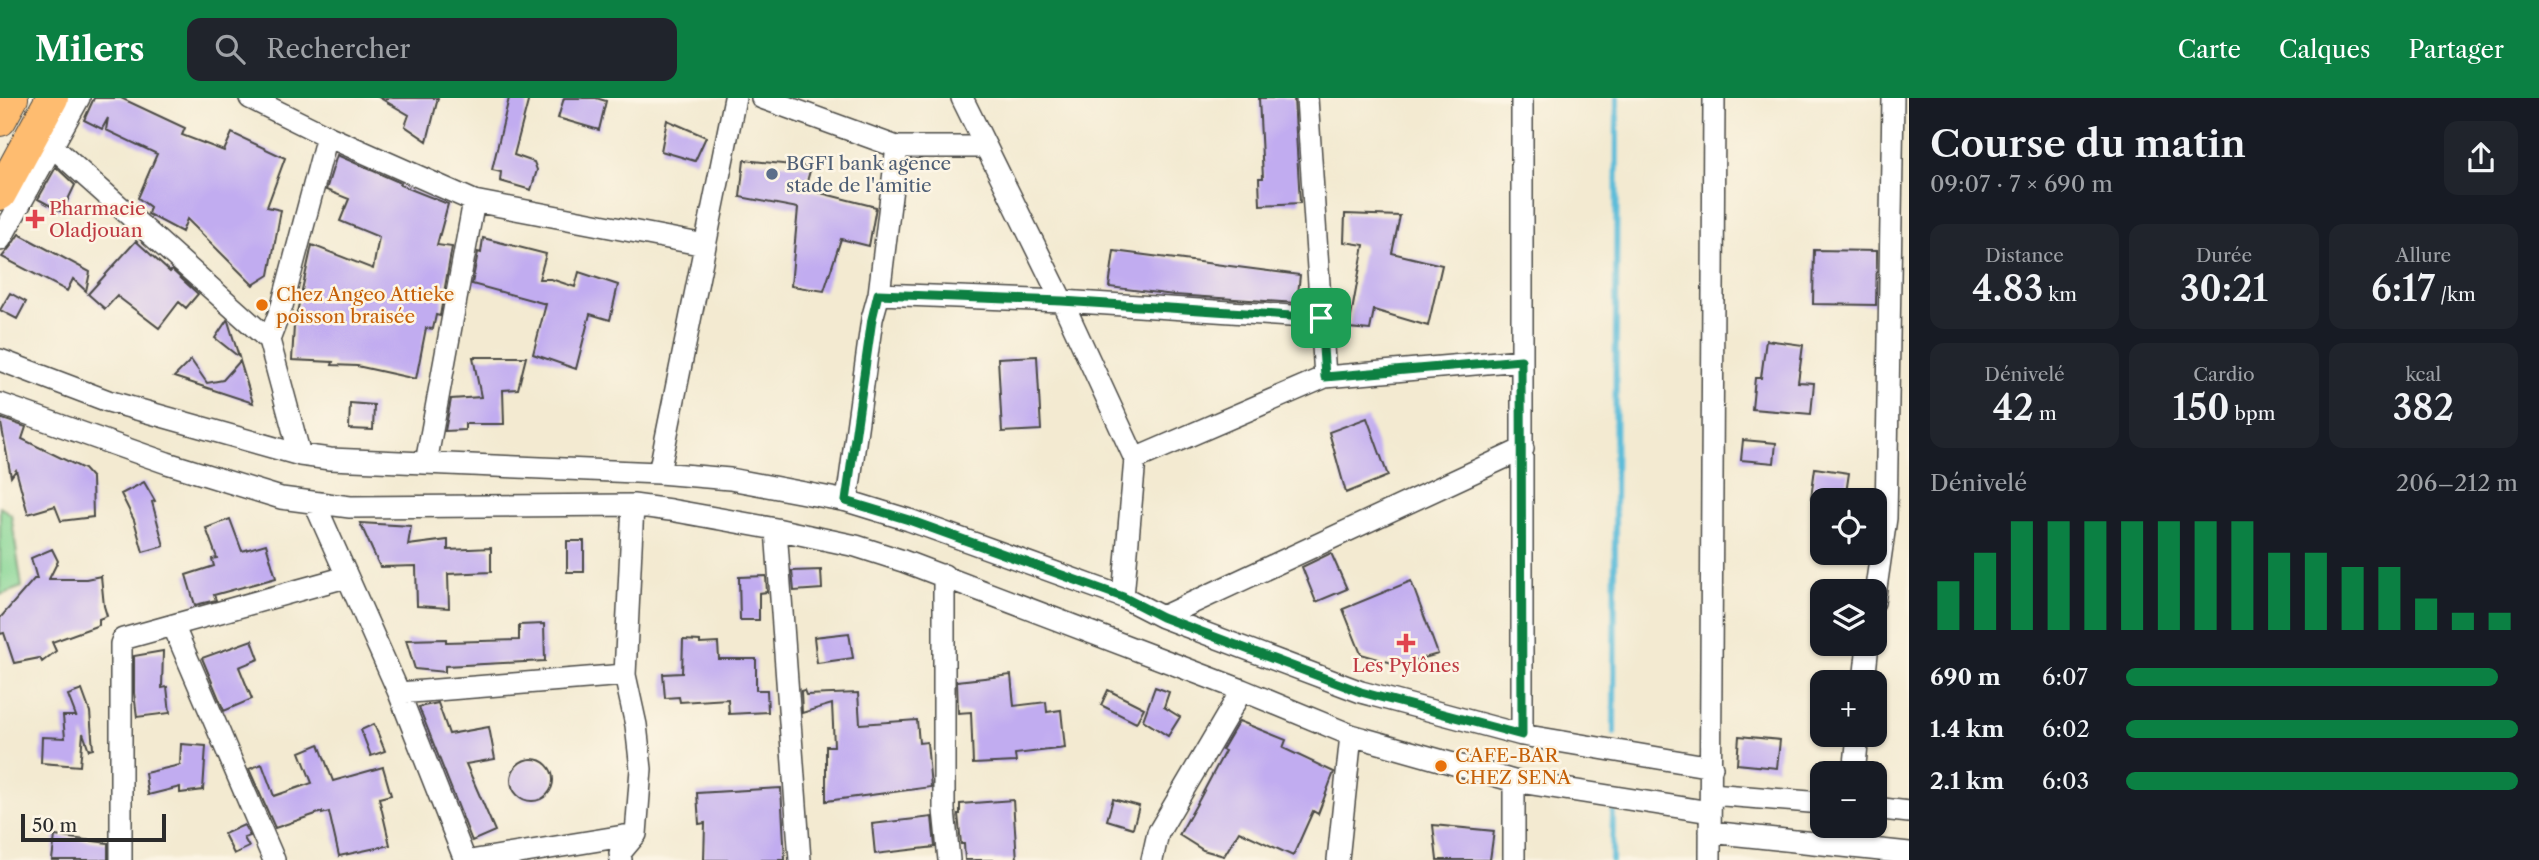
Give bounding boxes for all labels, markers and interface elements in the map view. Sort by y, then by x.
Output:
search box [187,18,677,81]
text: Milers [35,29,145,70]
icon: search [211,30,249,68]
text: Rechercher [267,33,411,65]
text: Carte [2178,35,2241,64]
text: Calques [2279,35,2370,64]
text: Partager [2408,35,2504,64]
text: Course du matin [1930,120,2246,167]
button: share [2444,121,2518,195]
place label: BGFI bank agence stade de l'amitie [786,152,951,197]
marker: BGFI bank agence stade de l'amitie [764,166,780,182]
text: 09:07 · 7 × 690 m [1930,170,2113,198]
place label: Pharmacie Oladjouan [49,197,146,242]
marker: Pharmacie Oladjouan [27,211,43,227]
text: Distance [1985,244,2064,267]
text: Durée [2196,244,2252,267]
text: Allure [2396,244,2451,267]
text: 4.83 [1972,267,2043,310]
text: 30:21 [2180,267,2268,310]
text: 6:17 [2371,267,2435,310]
place label: Chez Angeo Attieke poisson braisée [276,283,454,328]
text: km [2043,283,2077,306]
text: /km [2435,283,2476,306]
pin [1291,288,1351,348]
marker: Chez Angeo Attieke poisson braisée [254,297,270,313]
icon: arrive [1302,299,1340,337]
text: Dénivelé [1985,363,2065,386]
text: Cardio [2193,363,2255,386]
text: kcal [2405,363,2441,386]
text: 42 [1993,386,2034,429]
text: 150 [2173,386,2229,429]
text: 382 [2393,386,2454,429]
text: m [2034,402,2057,425]
text: bpm [2229,402,2275,425]
text: Dénivelé [1930,469,2027,497]
text: 206–212 m [2396,469,2518,497]
map controls [1810,488,1887,838]
button: locate [1810,488,1887,565]
button: layers [1810,579,1887,656]
marker: Les Pylônes [1398,635,1414,651]
place label: Les Pylônes [1352,654,1460,677]
text: 690 m [1930,663,2001,691]
text: 6:07 [2042,663,2088,691]
button: + [1810,670,1887,747]
text: 1.4 km [1930,715,2004,743]
text: 6:02 [2042,715,2090,743]
place label: CAFE-BAR CHEZ SENA [1455,744,1572,789]
marker: CAFE-BAR CHEZ SENA [1433,758,1449,774]
button: − [1810,761,1887,838]
text: 2.1 km [1930,767,2004,795]
text: 6:03 [2042,767,2089,795]
scale bar [21,811,166,843]
text: 50 m [32,814,77,837]

